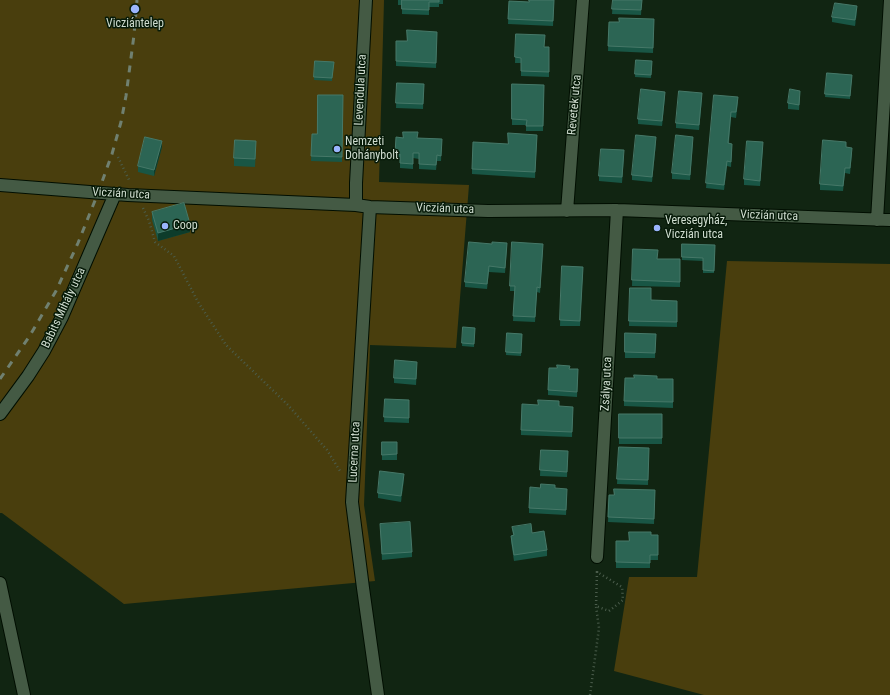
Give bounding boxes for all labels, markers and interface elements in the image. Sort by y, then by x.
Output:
marker: Vicziántelep [129,3,141,15]
place label: Vicziántelep [106,17,164,31]
street label: Levendula utca [352,54,370,126]
street label: Revetek utca [565,74,585,136]
place label: Nemzeti Dohánybolt [345,135,398,163]
marker: Nemzeti Dohánybolt [332,144,342,154]
street label: Viczián utca [92,185,150,203]
street label: Viczián utca [416,201,474,217]
street label: Viczián utca [740,208,798,224]
place label: Veresegyház, Viczián utca [665,214,727,242]
place label: Coop [173,219,198,233]
marker: Coop [160,221,170,231]
marker: Veresegyház, Viczián utca [652,223,662,233]
street label: Babits Mihály utca [39,265,89,351]
street label: Zsálya utca [598,357,616,411]
street label: Lucerna utca [346,421,364,483]

